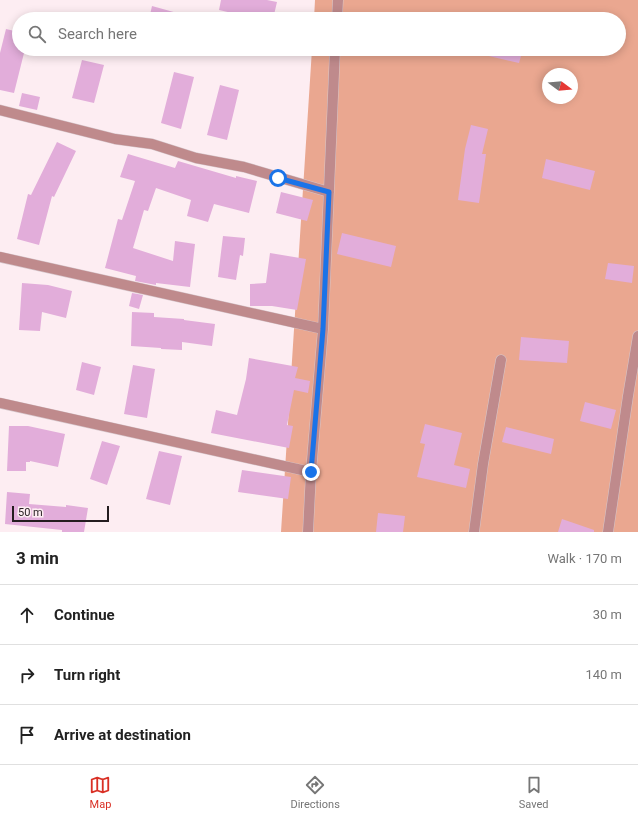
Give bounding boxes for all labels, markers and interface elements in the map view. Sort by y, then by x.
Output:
search box [12,12,626,56]
icon: search [26,23,48,45]
text: Search here [58,25,137,43]
north arrow [542,68,578,104]
route start [269,169,287,187]
route end [302,463,320,481]
scale bar [12,504,109,523]
text: 50 m [18,506,43,519]
text: 3 min [16,548,59,568]
text: Walk · 170 m [547,551,622,566]
icon: ahead [16,604,38,626]
text: Continue [54,606,115,624]
text: 30 m [593,607,622,622]
icon: right [16,664,38,686]
text: Turn right [54,666,120,684]
text: 140 m [585,667,622,682]
icon: arrive [16,724,38,746]
text: Arrive at destination [54,726,191,744]
tab: Map [89,774,111,811]
tab: Directions [290,774,340,811]
tab: Saved [519,774,549,811]

